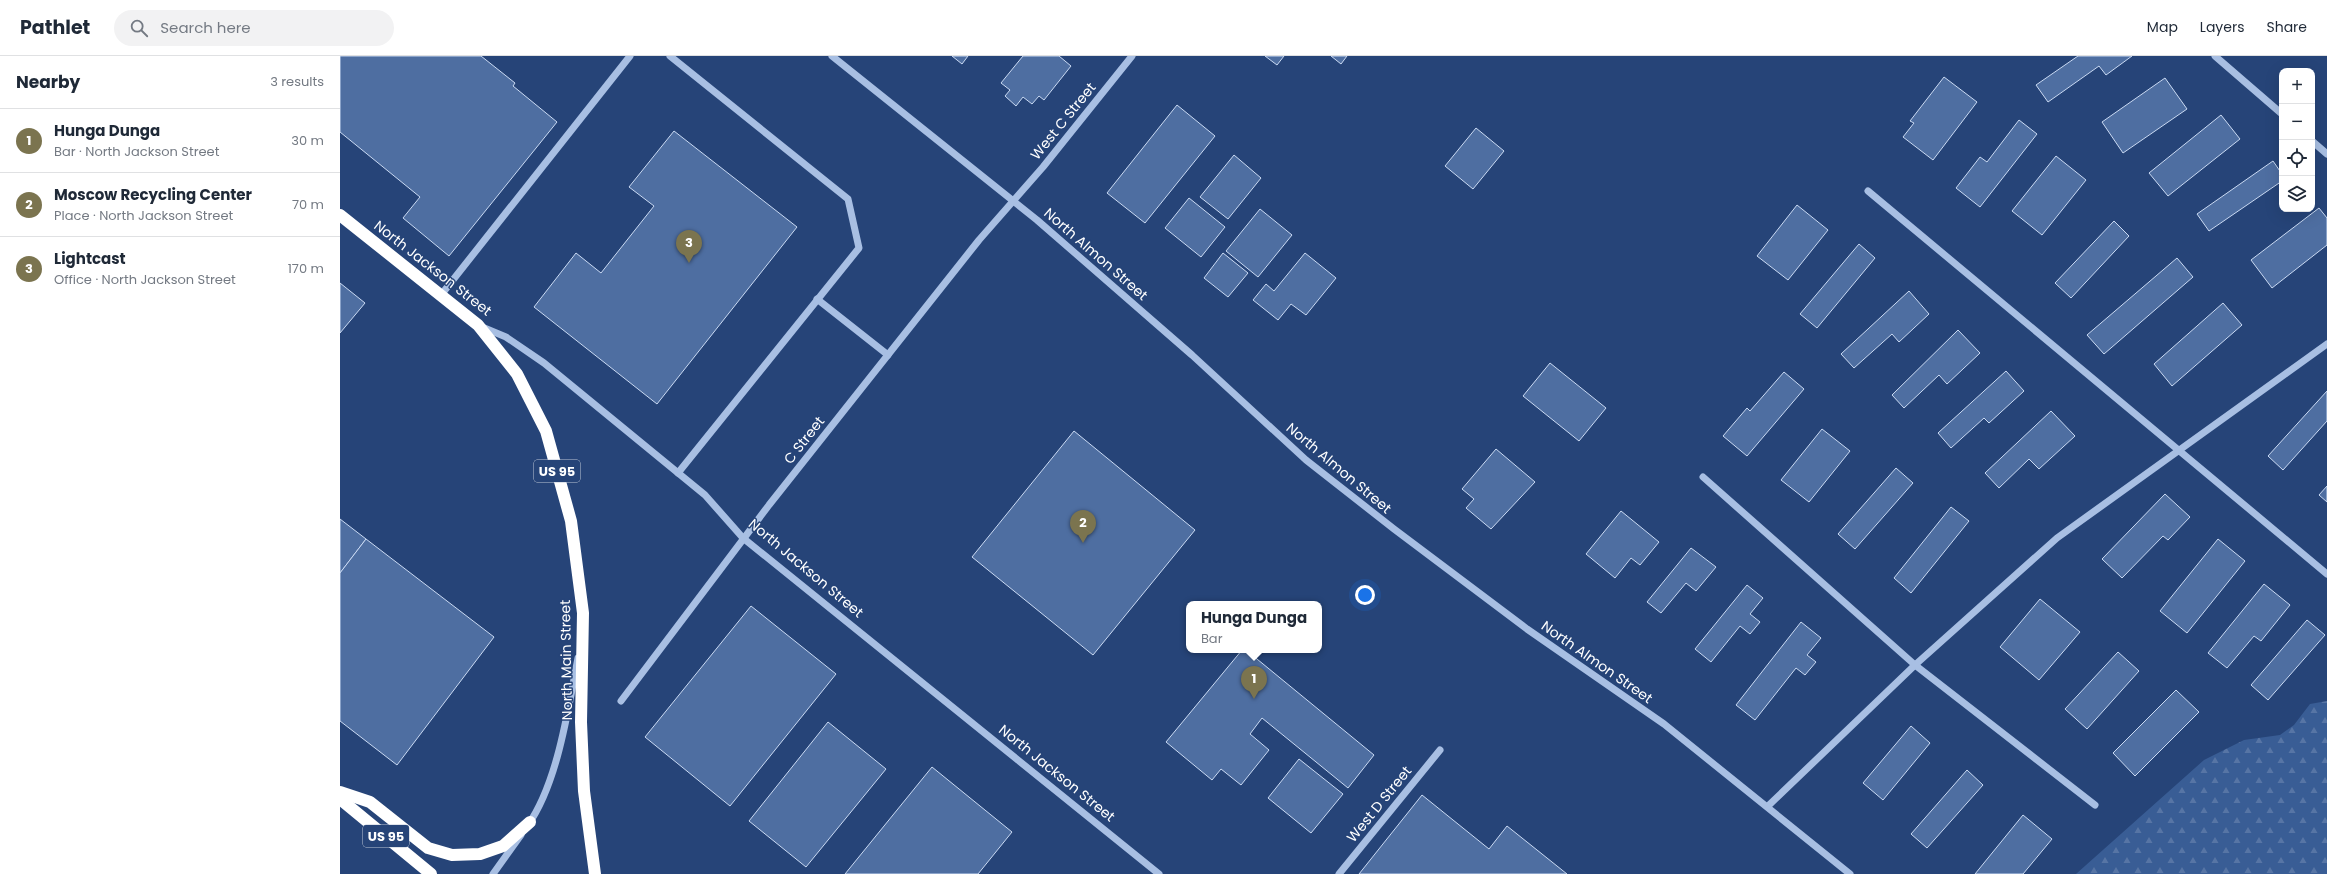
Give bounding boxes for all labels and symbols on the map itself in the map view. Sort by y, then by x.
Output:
street label: West C Street [1026,78,1100,164]
street label: North Almon Street [1040,203,1152,305]
street label: North Jackson Street [370,216,496,320]
pin: 3 [676,230,702,263]
street label: C Street [779,412,829,468]
street label: North Almon Street [1282,418,1396,518]
road number: US 95 [534,460,580,482]
pin: 2 [1070,510,1096,543]
street label: North Jackson Street [744,514,868,622]
your location [1355,585,1375,605]
street label: North Main Street [555,600,577,720]
street label: North Almon Street [1537,616,1657,708]
pin: 1 [1241,666,1267,699]
street label: North Jackson Street [995,720,1119,826]
street label: West D Street [1342,762,1416,846]
road number: US 95 [363,825,409,847]

